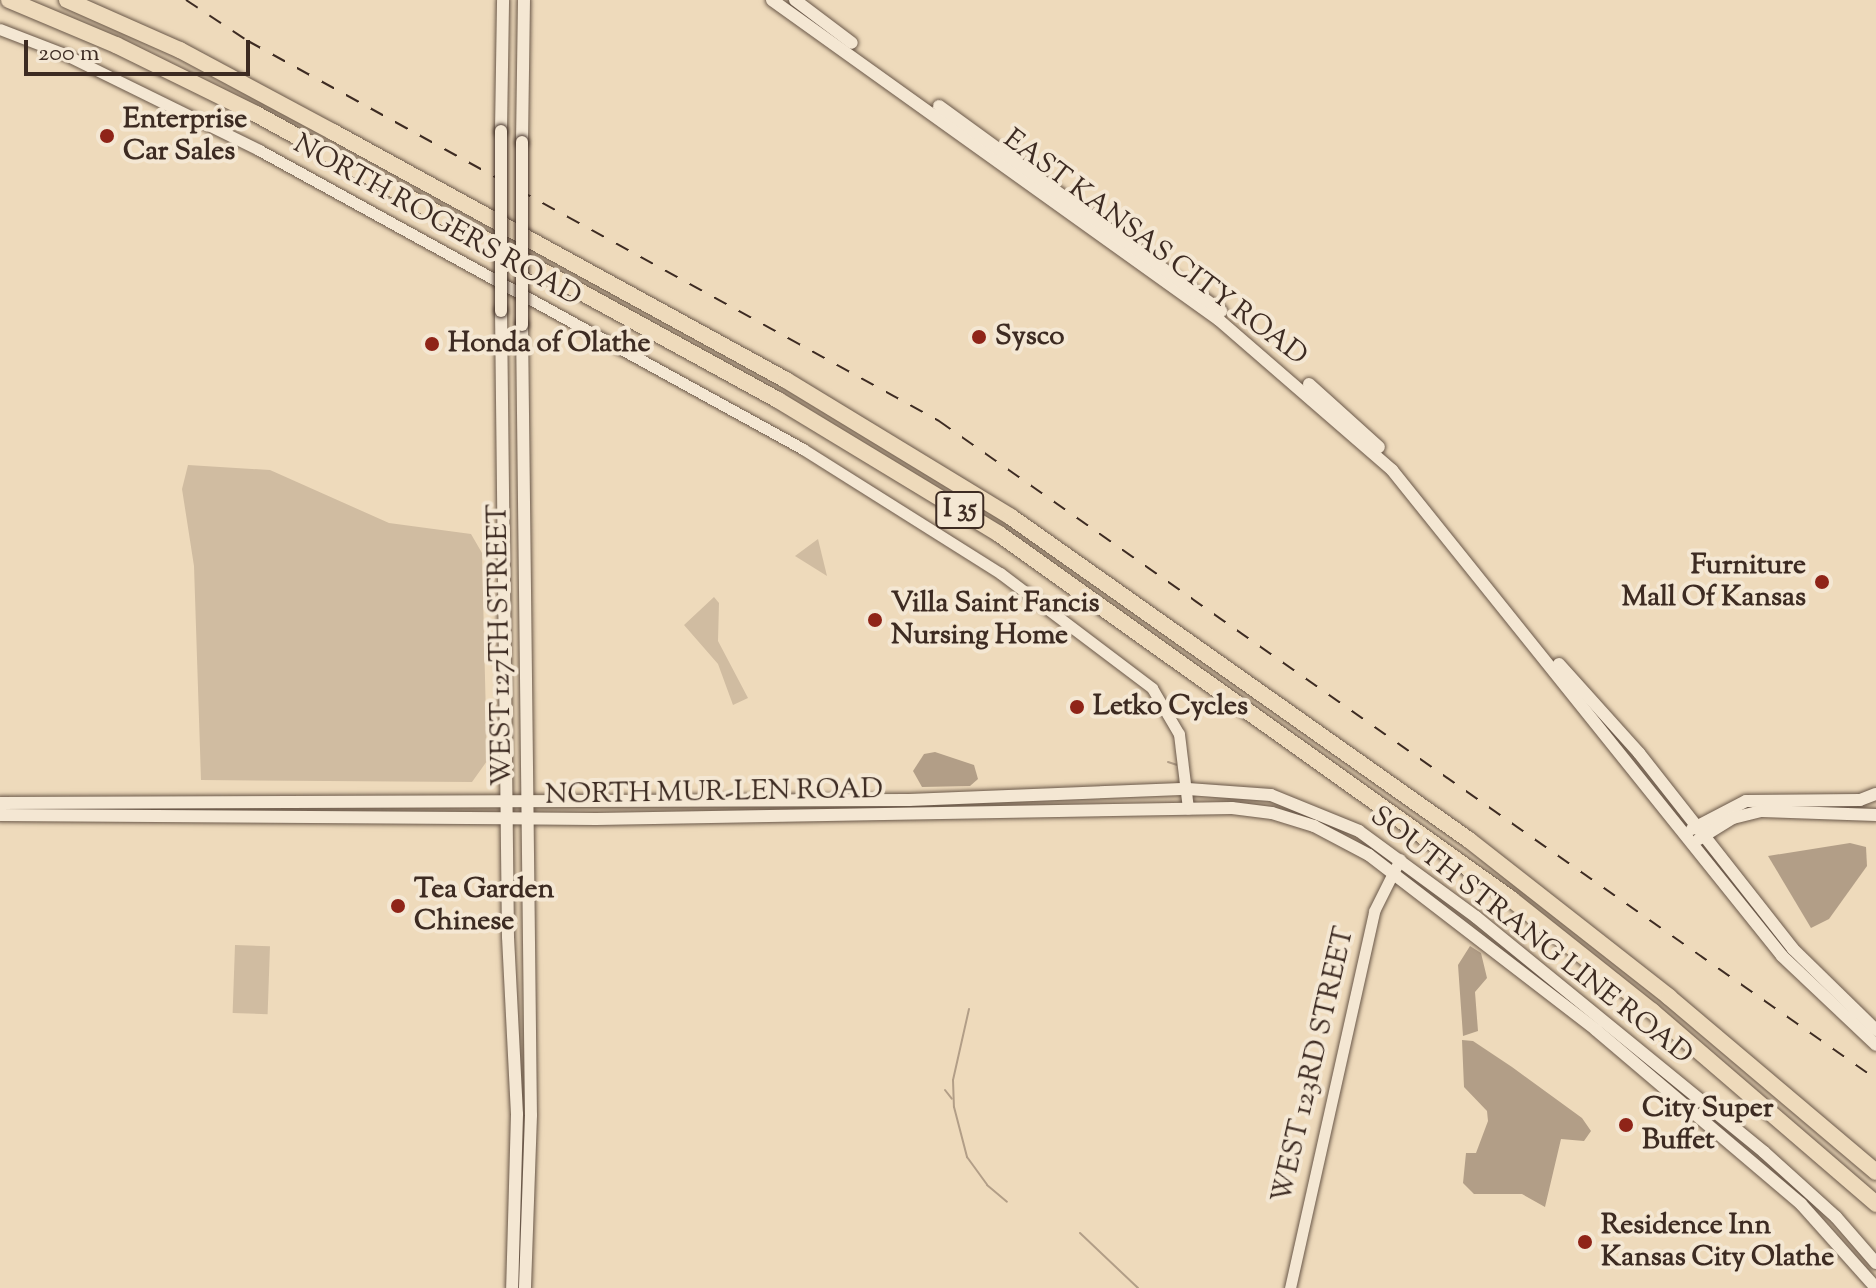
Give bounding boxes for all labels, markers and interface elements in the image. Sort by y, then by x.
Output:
scale bar [28,24,254,74]
text: 200 m [38,37,100,71]
place label: Enterprise Car Sales [123,103,247,169]
street label: EAST KANSAS CITY ROAD [996,123,1314,373]
marker: Enterprise Car Sales [98,127,116,145]
street label: NORTH ROGERS ROAD [287,128,587,314]
place label: Sysco [995,320,1065,354]
place label: Honda of Olathe [448,327,650,361]
marker: Sysco [970,328,988,346]
marker: Honda of Olathe [423,335,441,353]
road number: I 35 [934,488,986,532]
street label: WEST 127TH STREET [482,504,520,786]
place label: Furniture Mall Of Kansas [1622,549,1806,615]
marker: Furniture Mall Of Kansas [1813,573,1831,591]
place label: Villa Saint Fancis Nursing Home [891,587,1100,653]
marker: Villa Saint Fancis Nursing Home [866,611,884,629]
place label: Letko Cycles [1093,690,1248,724]
marker: Letko Cycles [1068,698,1086,716]
street label: NORTH MUR-LEN ROAD [545,773,883,813]
street label: SOUTH STRANG LINE ROAD [1363,800,1699,1072]
place label: Tea Garden Chinese [414,873,554,939]
marker: Tea Garden Chinese [389,897,407,915]
street label: WEST 123RD STREET [1266,924,1362,1206]
place label: City Super Buffet [1642,1092,1773,1158]
marker: City Super Buffet [1617,1116,1635,1134]
place label: Residence Inn Kansas City Olathe [1601,1209,1834,1275]
marker: Residence Inn Kansas City Olathe [1576,1233,1594,1251]

